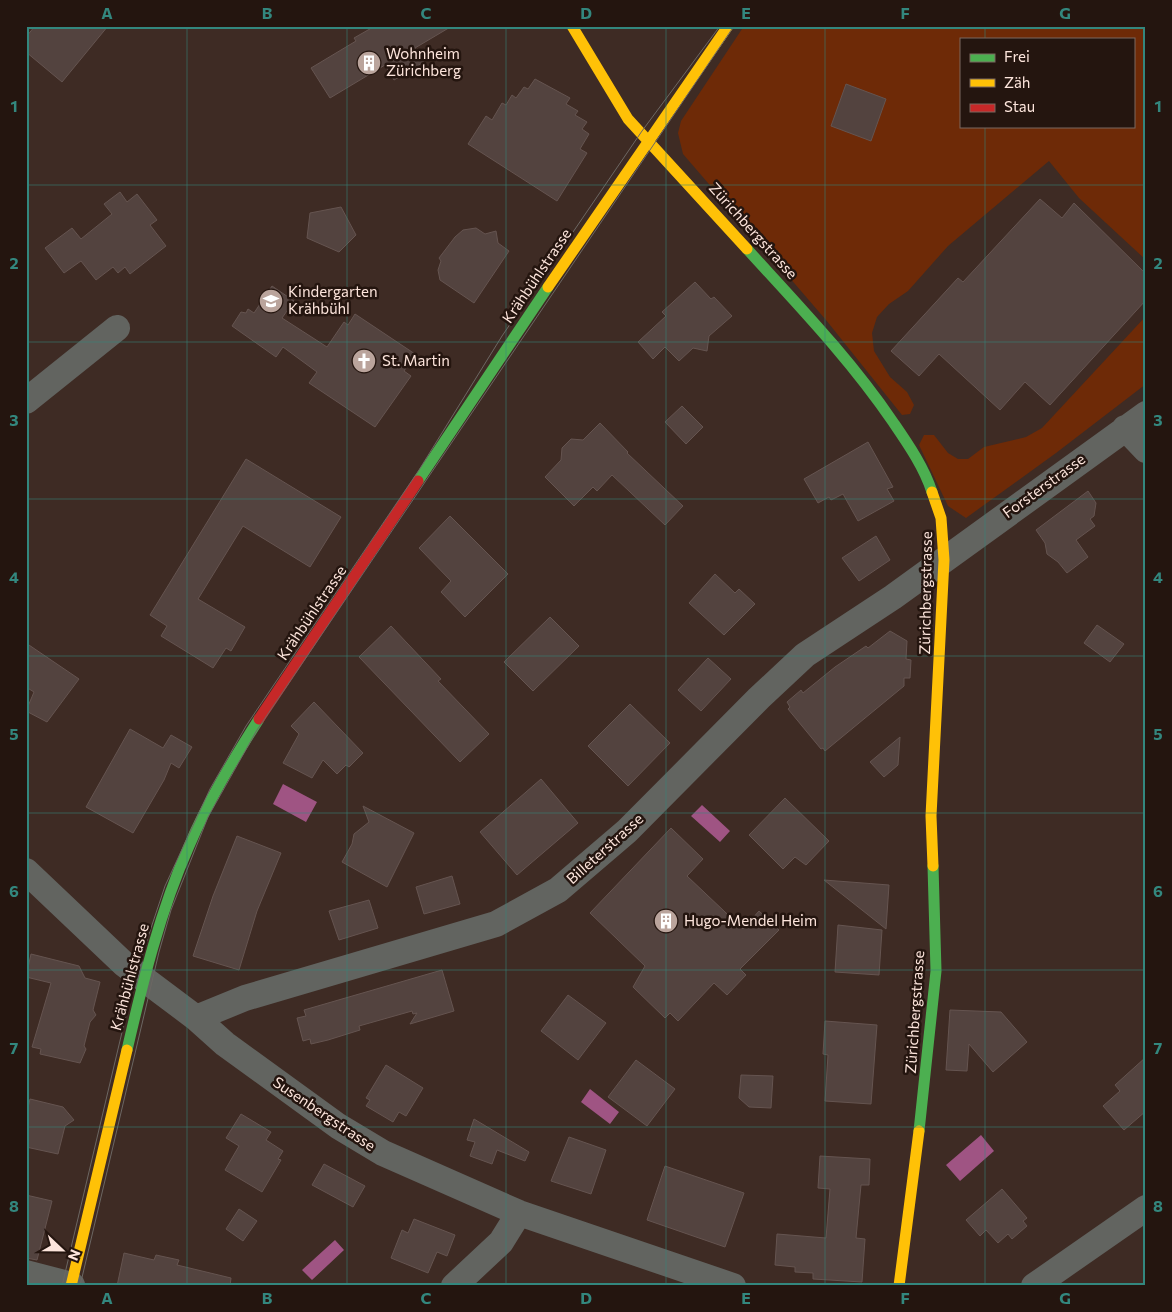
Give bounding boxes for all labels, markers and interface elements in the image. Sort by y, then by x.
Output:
text: A [101,3,113,22]
text: B [262,3,273,22]
text: C [421,3,432,22]
text: D [580,3,592,22]
text: E [741,3,751,22]
text: F [900,3,910,22]
text: G [1059,3,1071,22]
legend [960,38,1134,128]
place label: Wohnheim Zürichberg [386,44,461,79]
text: Frei [1004,47,1030,65]
building icon: Wohnheim Zürichberg [356,50,382,76]
text: Zäh [1004,73,1030,91]
text: 1 [10,96,18,115]
text: 1 [1154,96,1162,115]
text: Stau [1004,97,1035,115]
street label: Zürichbergstrasse [706,178,802,282]
street label: Krähbühlstrasse [498,225,574,326]
text: 2 [9,253,19,272]
text: 2 [1153,253,1163,272]
place label: Kindergarten Krähbühl [288,282,378,317]
school or university icon: Kindergarten Krähbühl [258,288,284,314]
church icon: St. Martin [351,348,377,374]
place label: St. Martin [382,351,450,369]
text: 3 [9,410,19,429]
text: 3 [1153,410,1163,429]
street label: Forsterstrasse [999,449,1088,521]
street label: Zürichbergstrasse [915,531,935,655]
street label: Krähbühlstrasse [273,562,349,663]
text: 4 [9,567,19,586]
text: 4 [1153,567,1163,586]
text: 5 [9,724,19,743]
text: 5 [1153,724,1163,743]
street label: Billeterstrasse [562,809,646,887]
text: 6 [9,881,19,900]
text: 6 [1153,881,1163,900]
building icon: Hugo-Mendel Heim [653,908,679,934]
place label: Hugo-Mendel Heim [684,911,817,929]
street label: Krähbühlstrasse [106,921,152,1032]
street label: Zürichbergstrasse [901,950,927,1074]
text: 7 [10,1038,19,1057]
text: 7 [1154,1038,1163,1057]
street label: Susenbergstrasse [270,1072,379,1154]
text: 8 [9,1196,19,1215]
text: 8 [1153,1196,1163,1215]
north arrow [38,1224,88,1274]
text: N [65,1247,84,1263]
text: A [101,1288,113,1307]
text: B [262,1288,273,1307]
text: C [421,1288,432,1307]
text: D [580,1288,592,1307]
text: E [741,1288,751,1307]
text: F [900,1288,910,1307]
text: G [1059,1288,1071,1307]

